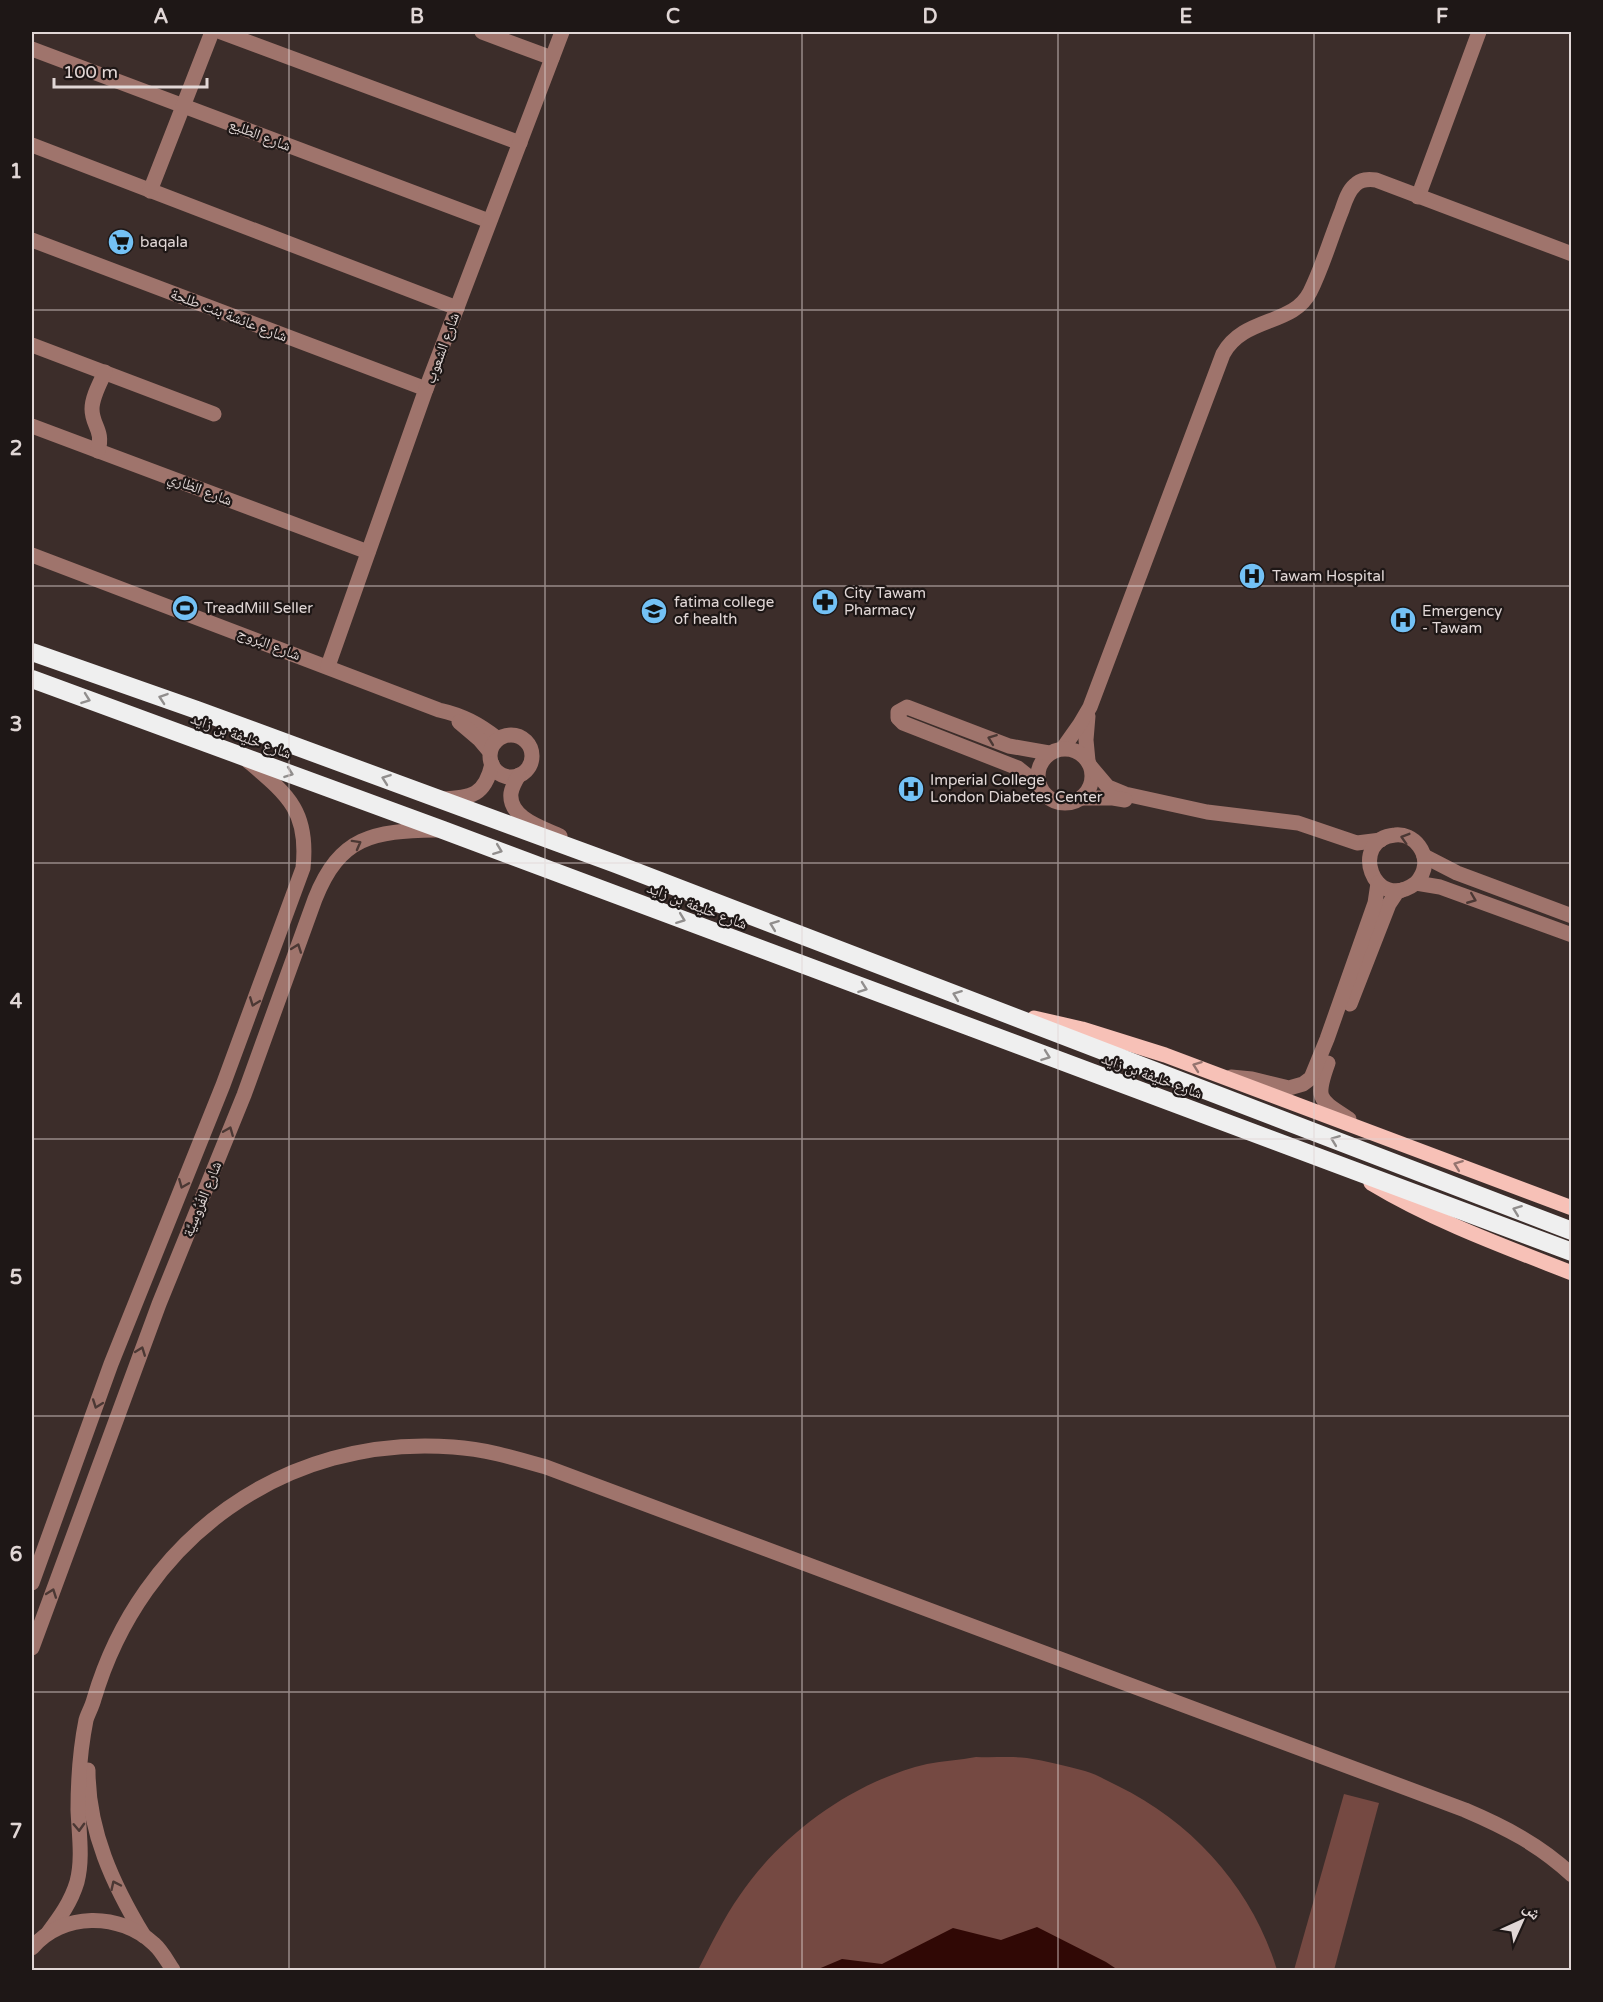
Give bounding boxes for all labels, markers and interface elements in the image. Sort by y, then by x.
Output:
text: A [154,5,169,29]
text: B [410,5,424,29]
text: C [666,5,680,29]
text: D [922,5,938,29]
text: E [1180,5,1193,29]
text: F [1436,5,1448,29]
scale bar [54,51,207,89]
text: 100 m [63,61,118,83]
street label: شارع الطليع [226,115,294,156]
text: 1 [10,160,22,184]
supermarket icon: baqala [106,227,136,257]
place label: baqala [140,233,188,251]
street label: شارع عائشة بنت طلحة [168,284,290,347]
street label: شارع الشعوب [421,310,464,386]
text: 2 [10,437,22,461]
street label: شارع الظاري [164,469,235,512]
hospital icon: Tawam Hospital [1237,561,1267,591]
place label: Tawam Hospital [1272,567,1385,585]
place label: City Tawam Pharmacy [844,584,926,619]
pharmacy icon: City Tawam Pharmacy [810,587,840,617]
sports icon: TreadMill Seller [170,593,200,623]
place label: fatima college of health [674,593,774,628]
school or university icon: fatima college of health [639,596,669,626]
place label: TreadMill Seller [204,599,313,617]
place label: Emergency - Tawam [1422,602,1502,637]
hospital icon: Emergency - Tawam [1388,605,1418,635]
street label: شارع البُروج [235,624,303,665]
one-way arrow [81,692,91,705]
one-way arrow [158,692,169,705]
street label: شارع خليفة بن زايد [188,709,294,764]
text: 3 [10,713,22,737]
one-way arrow [987,734,998,747]
one-way arrow [283,766,294,778]
place label: Imperial College London Diabetes Center [930,771,1103,806]
one-way arrow [381,774,391,787]
hospital icon: Imperial College London Diabetes Center [896,774,926,804]
one-way arrow [1400,833,1411,845]
one-way arrow [351,840,361,851]
one-way arrow [492,843,503,856]
street label: شارع خليفة بن زايد [644,879,750,934]
one-way arrow [1466,892,1477,904]
one-way arrow [674,912,685,924]
one-way arrow [770,920,780,933]
one-way arrow [290,943,303,954]
one-way arrow [857,980,868,993]
one-way arrow [952,989,963,1002]
text: 4 [10,990,23,1014]
one-way arrow [249,996,262,1007]
one-way arrow [1040,1048,1051,1061]
street label: شارع خليفة بن زايد [1099,1049,1205,1104]
one-way arrow [1192,1061,1203,1073]
one-way arrow [222,1126,234,1137]
one-way arrow [1330,1134,1341,1147]
street label: شارع الفُرُوسِيَّة [179,1158,226,1240]
one-way arrow [1453,1160,1464,1172]
one-way arrow [178,1177,190,1188]
one-way arrow [1512,1204,1523,1217]
text: 5 [10,1266,22,1290]
one-way arrow [134,1346,147,1357]
one-way arrow [91,1398,104,1409]
text: 6 [10,1543,22,1567]
one-way arrow [44,1588,57,1599]
text: 7 [10,1820,22,1844]
one-way arrow [73,1823,86,1832]
one-way arrow [111,1880,123,1891]
north arrow [1492,1891,1552,1951]
text: ش [1519,1898,1545,1924]

